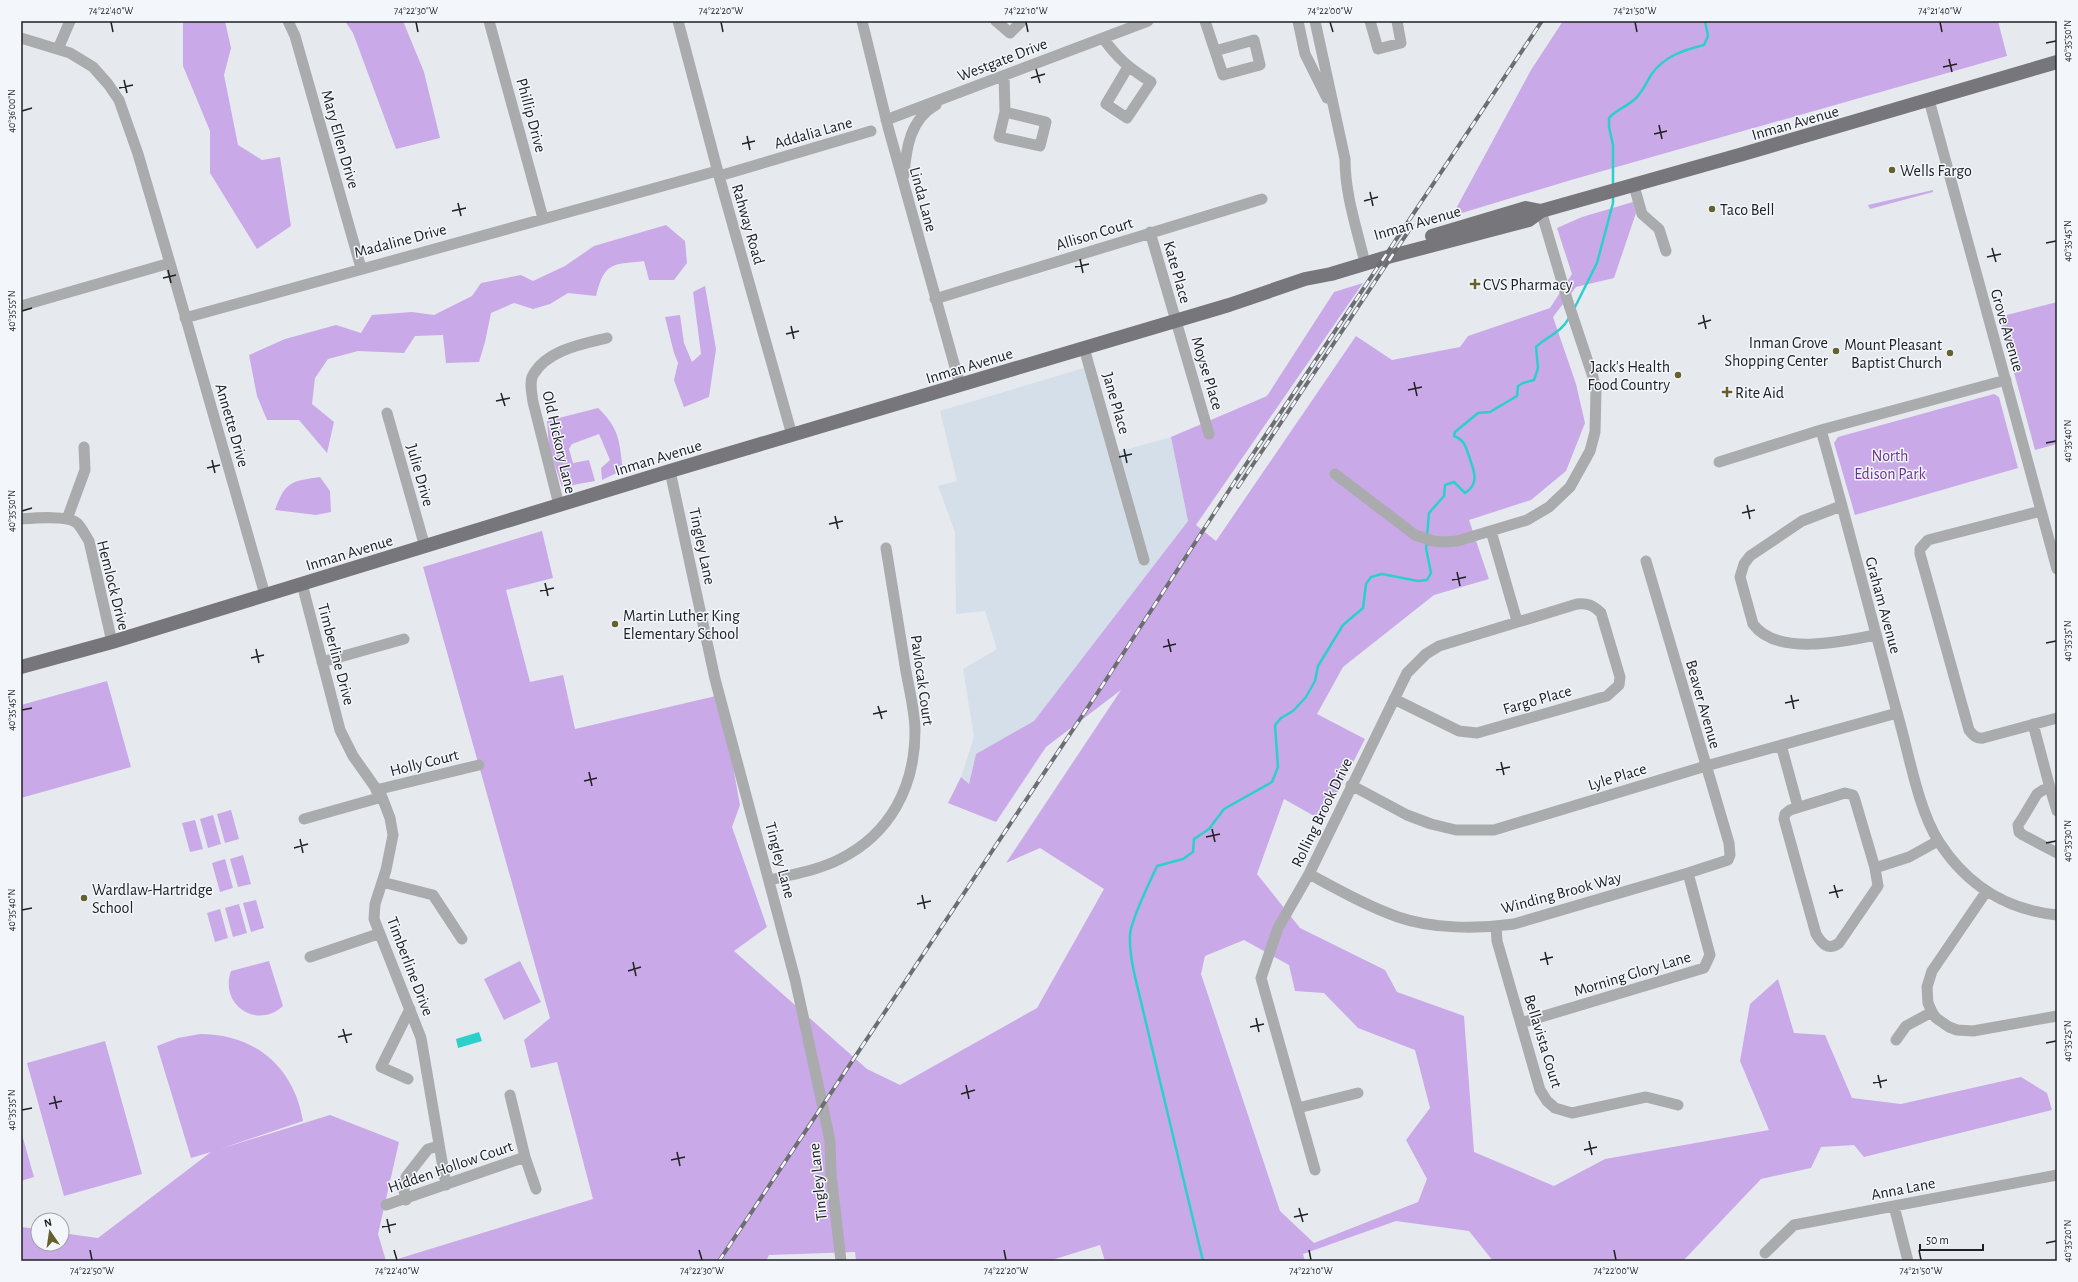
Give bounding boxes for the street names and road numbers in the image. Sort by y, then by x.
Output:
street label: Westgate Drive [955,35,1049,84]
street label: Phillip Drive [513,76,549,154]
street label: Mary Ellen Drive [317,88,362,191]
street label: Inman Avenue [1750,103,1841,143]
street label: Addalia Lane [772,114,854,152]
street label: Linda Lane [907,165,939,234]
street label: Rahway Road [728,182,767,267]
street label: Inman Avenue [1372,203,1463,243]
street label: Allison Court [1054,215,1135,253]
street label: Madaline Drive [352,221,448,261]
street label: Kate Place [1161,239,1194,305]
street label: Grove Avenue [1988,287,2026,373]
street label: Moyse Place [1187,335,1226,412]
street label: Inman Avenue [924,345,1015,387]
street label: Jane Place [1100,371,1132,436]
street label: Annette Drive [212,382,252,469]
street label: Old Hickory Lane [538,389,579,495]
street label: Inman Avenue [613,437,704,479]
street label: Julie Drive [404,442,437,508]
street label: Tingley Lane [685,506,718,586]
street label: Inman Avenue [304,532,395,574]
street label: Hemlock Drive [94,539,132,632]
street label: Graham Avenue [1862,555,1904,655]
street label: Timberline Drive [315,602,357,707]
street label: Pavlocak Court [908,634,936,726]
street label: Beaver Avenue [1683,658,1723,750]
street label: Fargo Place [1501,683,1573,717]
street label: Holly Court [388,747,460,780]
street label: Rolling Brook Drive [1289,755,1355,869]
street label: Lyle Place [1586,760,1649,794]
street label: Tingley Lane [761,820,798,900]
street label: Winding Brook Way [1499,869,1624,918]
street label: Timberline Drive [384,915,436,1018]
street label: Morning Glory Lane [1572,949,1693,1000]
street label: Bellavista Court [1521,993,1565,1090]
street label: Hidden Hollow Court [386,1138,515,1196]
street label: Tingley Lane [806,1142,831,1222]
street label: Anna Lane [1870,1175,1937,1203]

